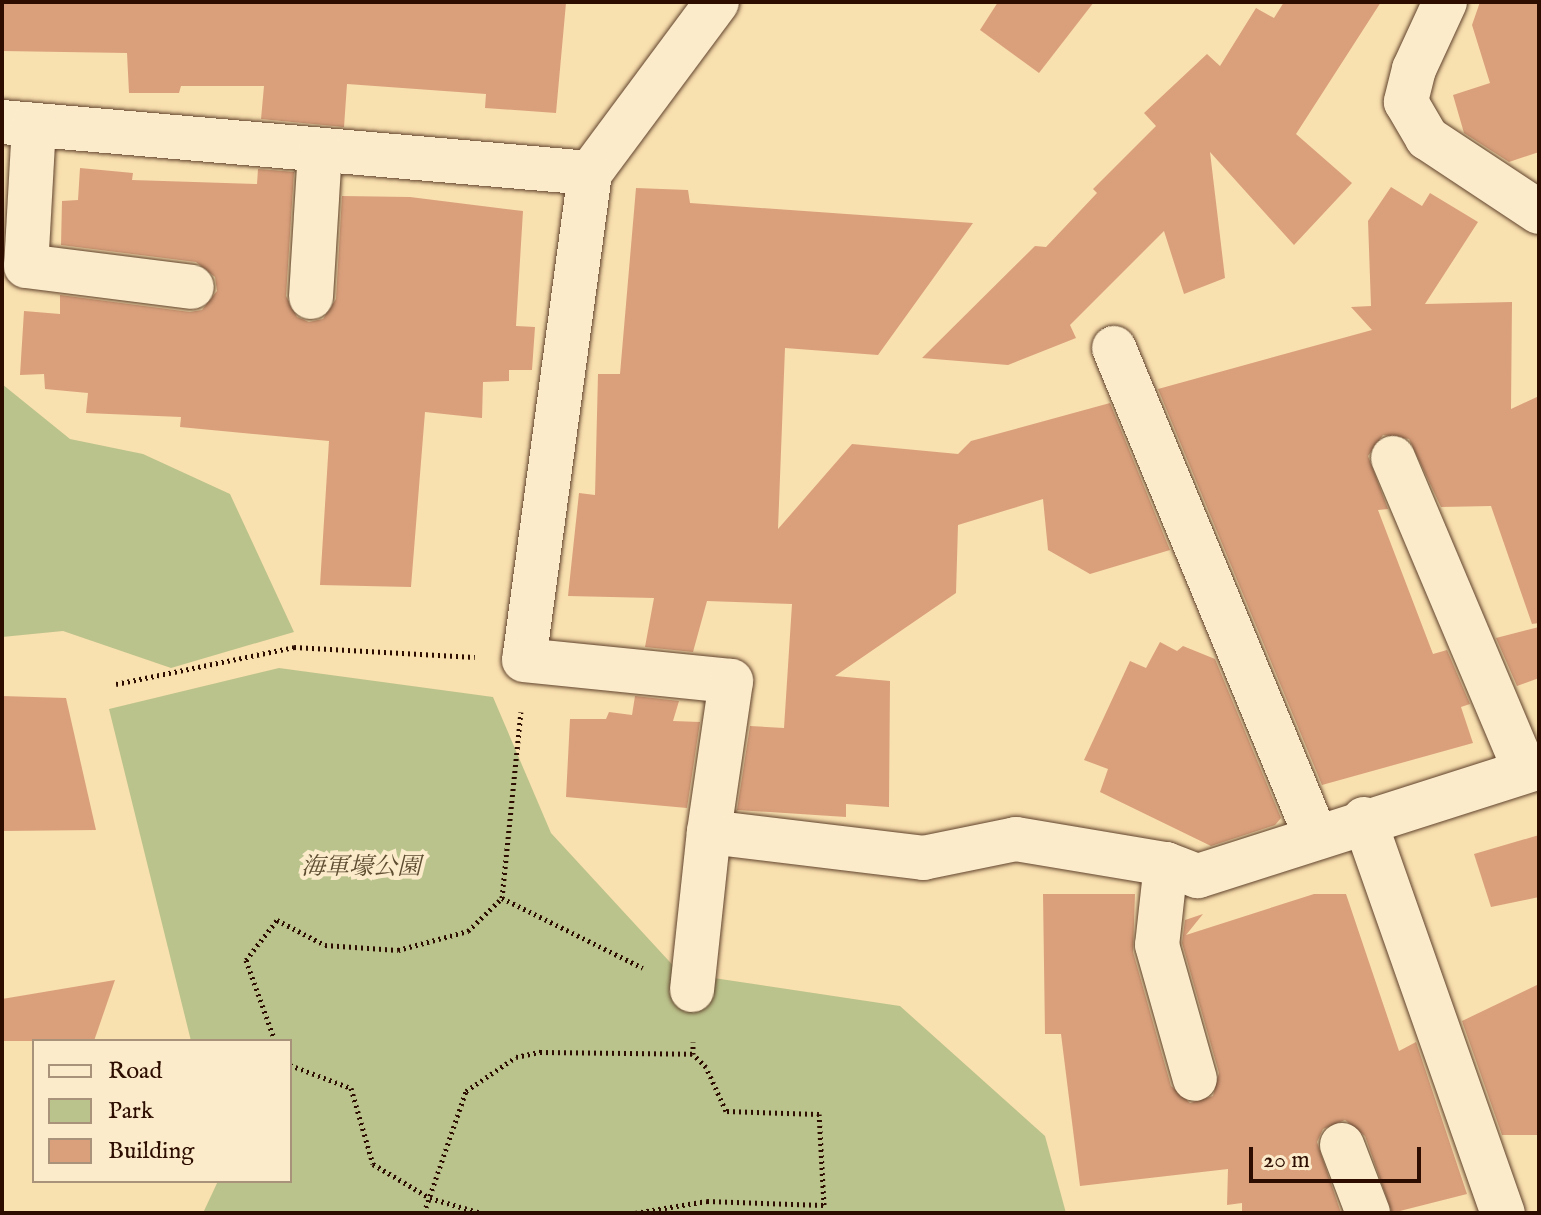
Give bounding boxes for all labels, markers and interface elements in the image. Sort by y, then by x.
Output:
park label: 海軍壕公園 [301,854,421,882]
legend [32,1039,292,1183]
text: Road [108,1056,162,1087]
text: Park [108,1096,154,1127]
scale bar [1253,1131,1425,1181]
text: Building [108,1136,194,1167]
text: 20 m [1263,1145,1310,1176]

